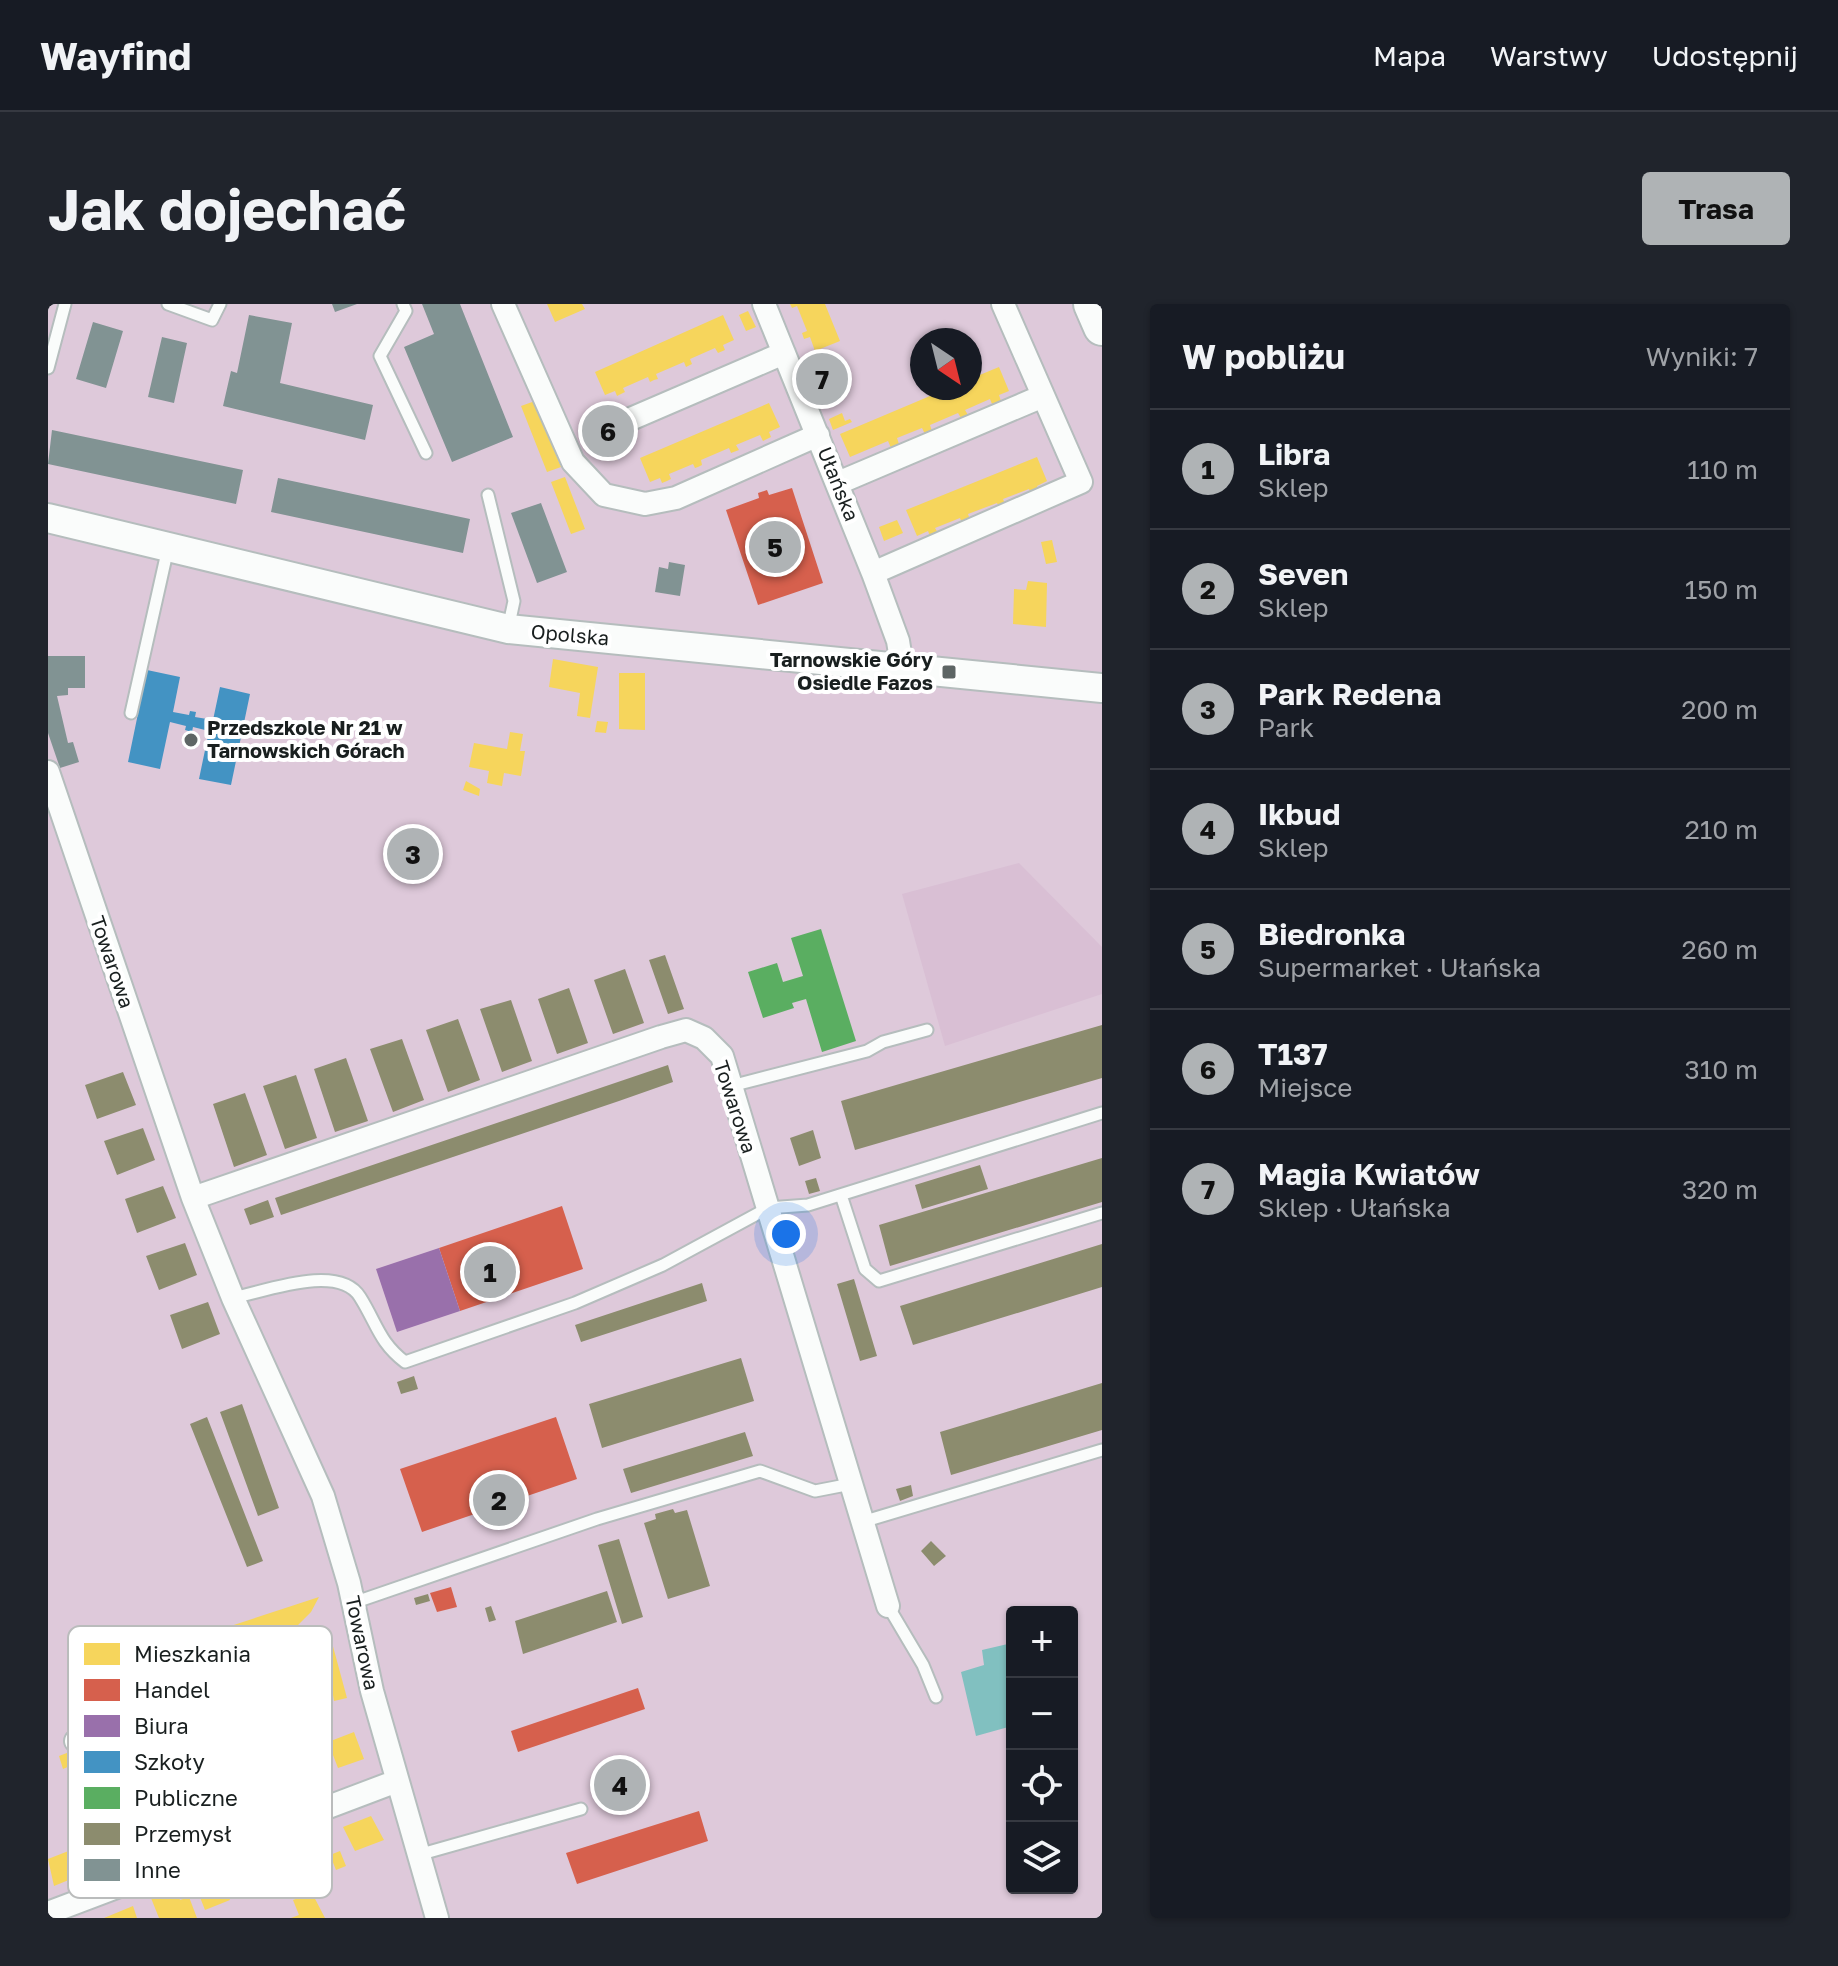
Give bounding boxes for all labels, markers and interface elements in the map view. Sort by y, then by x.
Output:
text: Wayfind [40,33,191,78]
text: Mapa [1373,39,1446,72]
text: Warstwy [1490,39,1608,72]
text: Udostępnij [1652,39,1798,72]
button: Trasa [1642,172,1790,245]
text: Jak dojechać [48,175,406,242]
north arrow [910,328,982,400]
text: W pobliżu [1182,336,1345,376]
text: Wyniki: 7 [1646,341,1758,372]
pin: 7 [796,349,848,409]
pin: 6 [582,401,634,461]
text: Libra [1258,436,1330,472]
street label: Ułańska [813,443,865,524]
text: 1 [1201,454,1215,485]
text: 110 m [1687,454,1758,485]
text: Sklep [1258,472,1328,503]
pin: 5 [749,517,801,577]
text: Seven [1258,556,1348,592]
text: 2 [1200,574,1216,605]
text: 150 m [1685,574,1758,605]
text: Sklep [1258,592,1328,623]
street label: Opolska [530,619,610,649]
place label: Tarnowskie Góry Osiedle Fazos [770,647,933,694]
marker: Tarnowskie Góry Osiedle Fazos [940,663,958,681]
text: Park Redena [1258,676,1441,712]
text: 3 [1200,694,1216,725]
text: 200 m [1681,694,1758,725]
text: Park [1258,712,1314,743]
place label: Przedszkole Nr 21 w Tarnowskich Górach [207,715,405,762]
marker: Przedszkole Nr 21 w Tarnowskich Górach [182,731,200,749]
text: Ikbud [1258,796,1340,832]
text: 4 [1200,814,1216,845]
text: 210 m [1685,814,1758,845]
pin: 3 [387,824,439,884]
text: Sklep [1258,832,1328,863]
street label: Towarowa [86,912,140,1011]
text: Biedronka [1258,916,1405,952]
text: 5 [1200,934,1216,965]
text: 260 m [1682,934,1758,965]
text: Supermarket · Ułańska [1258,952,1541,983]
text: T137 [1258,1036,1328,1072]
text: 6 [1200,1054,1216,1085]
text: 310 m [1685,1054,1758,1085]
street label: Towarowa [710,1057,762,1156]
text: Miejsce [1258,1072,1352,1103]
text: Magia Kwiatów [1258,1156,1480,1192]
text: 7 [1201,1174,1215,1205]
text: 320 m [1682,1174,1758,1205]
text: Sklep · Ułańska [1258,1192,1451,1223]
your location [766,1214,806,1254]
pin: 1 [464,1242,516,1302]
pin: 2 [473,1470,525,1530]
street label: Towarowa [341,1593,385,1692]
map controls [1006,1606,1078,1894]
button: + [1006,1606,1078,1678]
legend [68,1626,332,1898]
text: Mieszkania [134,1640,251,1667]
text: Handel [134,1676,210,1703]
button: − [1006,1678,1078,1750]
text: Biura [134,1712,189,1739]
text: Szkoły [134,1748,205,1775]
button: locate [1006,1750,1078,1822]
pin: 4 [594,1755,646,1815]
text: Publiczne [134,1784,238,1811]
text: Przemysł [134,1820,232,1847]
button: layers [1006,1822,1078,1894]
text: Inne [134,1856,181,1883]

